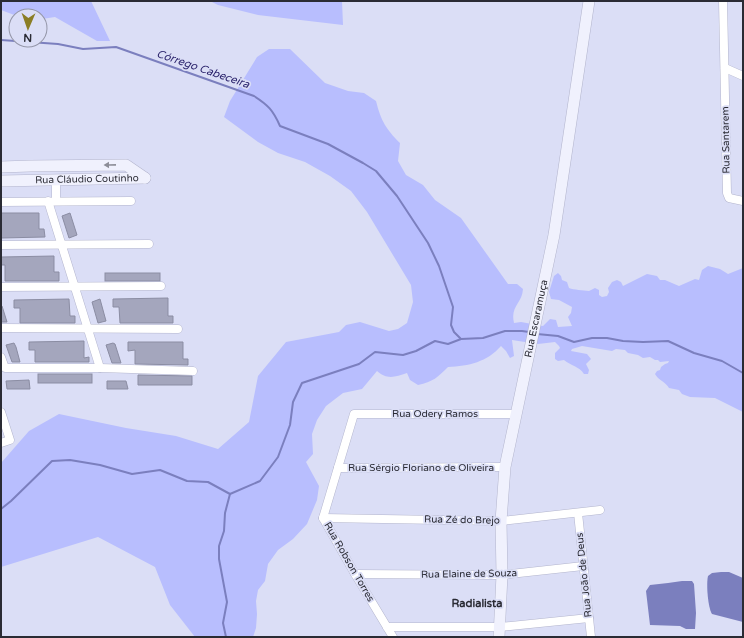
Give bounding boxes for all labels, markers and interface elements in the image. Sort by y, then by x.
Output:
north arrow [8,8,48,48]
text: N [23,31,32,44]
water label: Córrego Cabeceira [155,47,252,91]
street label: Rua Santarem [719,106,733,174]
one-way arrow [103,162,116,168]
street label: Rua Cláudio Coutinho [35,172,139,186]
street label: Rua Escaramuça [522,279,550,359]
street label: Rua Odery Ramos [392,408,478,420]
street label: Rua Sérgio Floriano de Oliveira [348,462,494,474]
street label: Rua Zé do Brejo [424,513,500,527]
street label: Rua Robson Torres [321,520,377,604]
street label: Rua João de Deus [574,532,594,618]
street label: Rua Elaine de Souza [421,567,517,581]
district label: Radialista [452,597,502,610]

